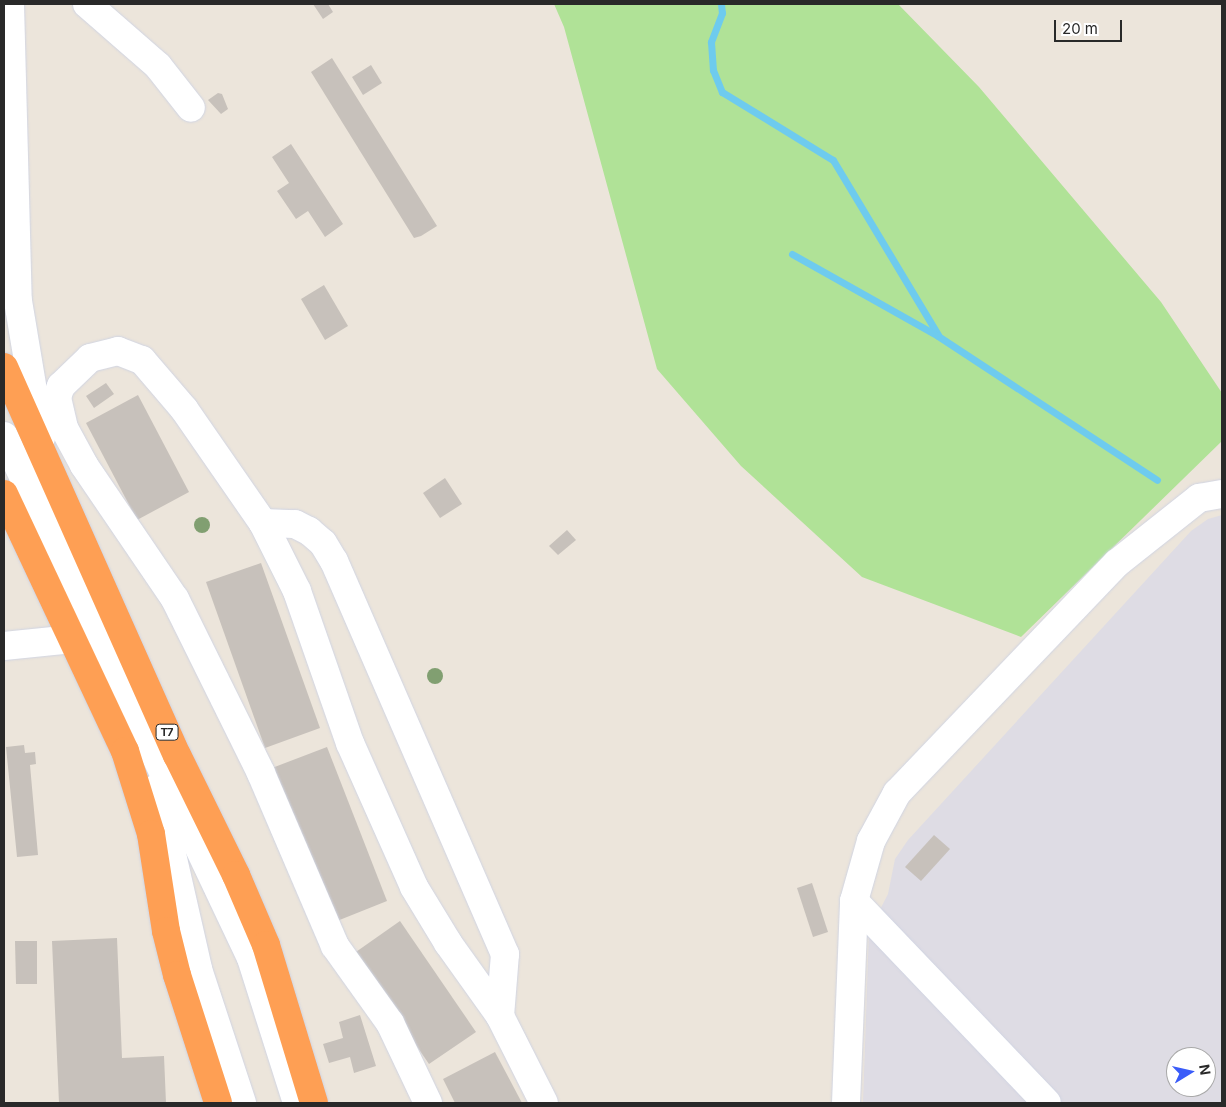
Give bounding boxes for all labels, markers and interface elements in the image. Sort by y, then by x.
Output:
scale bar [1056,10,1124,42]
text: 20 m [1062,19,1098,38]
road number: T7 [154,724,180,740]
north arrow [1166,1047,1216,1097]
text: N [1196,1063,1215,1076]

